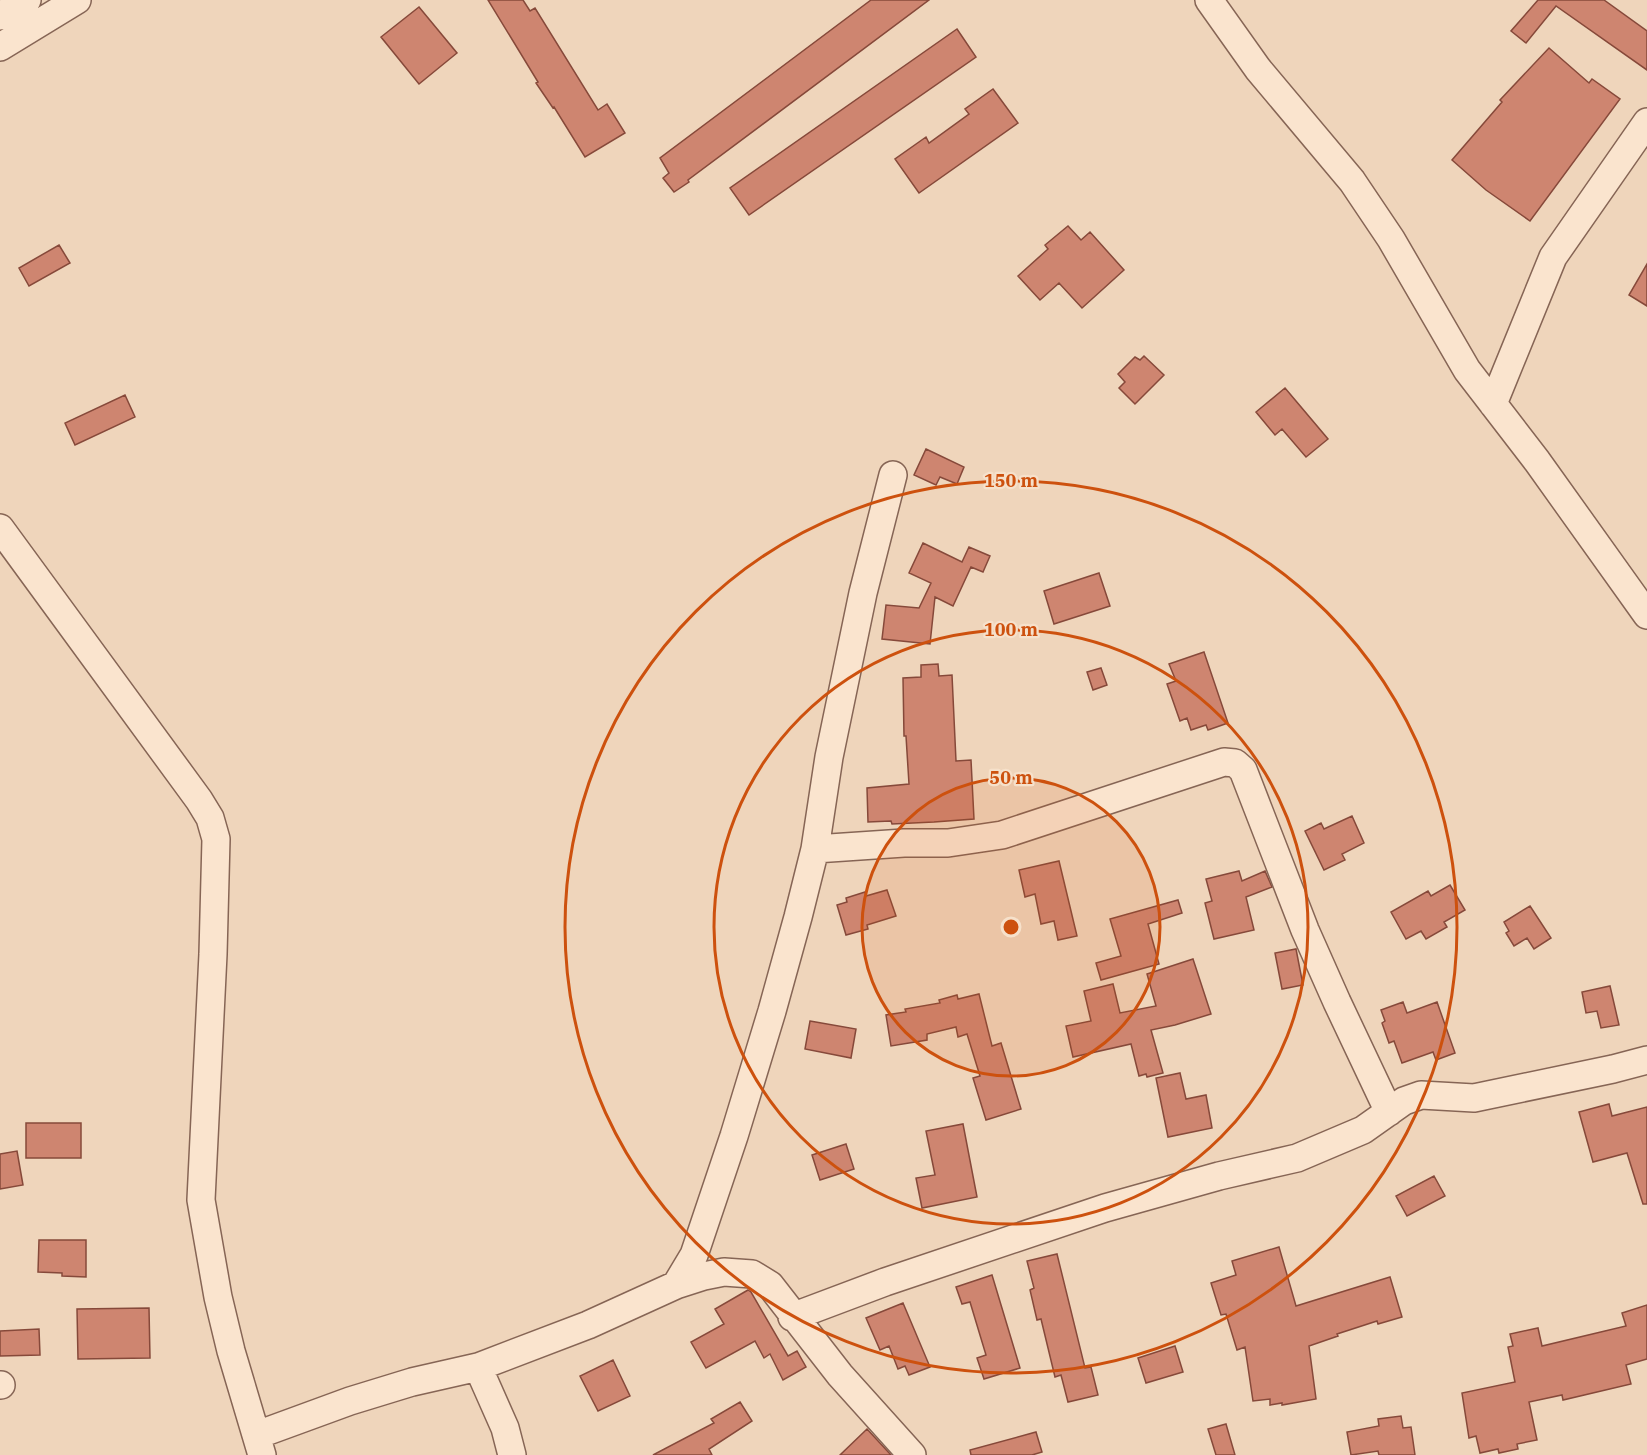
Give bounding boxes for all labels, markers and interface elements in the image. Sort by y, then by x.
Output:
text: 150 m [984,469,1039,492]
text: 100 m [984,618,1039,641]
text: 50 m [989,766,1033,789]
centre of rings [1001,917,1021,937]

